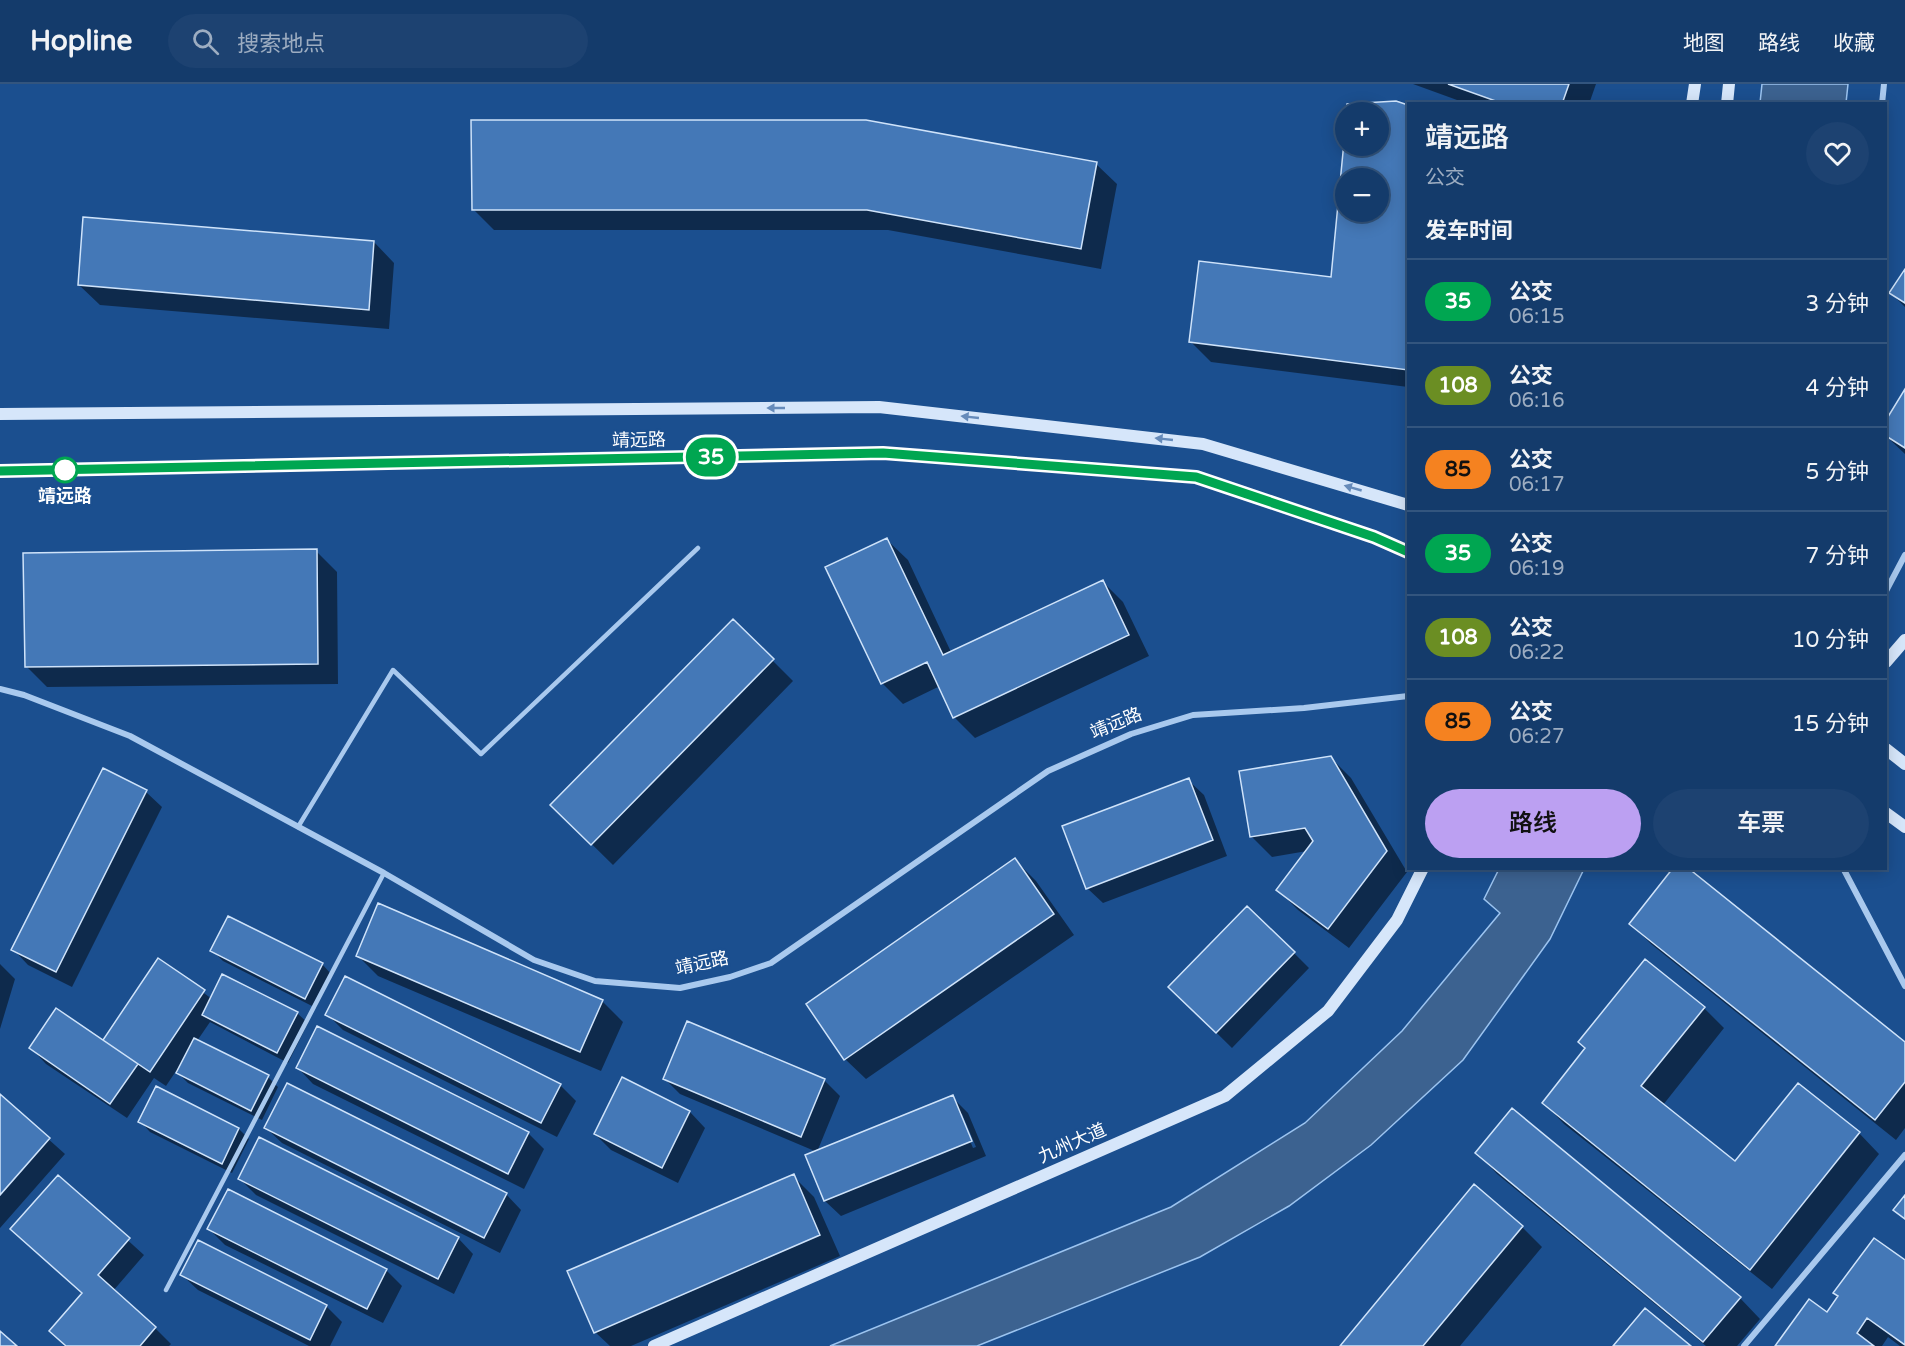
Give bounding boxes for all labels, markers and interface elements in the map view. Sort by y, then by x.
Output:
search box [168,14,588,68]
text: Hopline [30,24,132,58]
icon: search [189,25,222,58]
text: 搜索地点 [237,31,325,57]
text: 地图 [1683,31,1725,56]
text: 路线 [1758,31,1800,56]
text: 收藏 [1833,31,1875,56]
map controls [1335,102,1389,222]
button: + [1335,102,1389,156]
text: 靖远路 [1425,121,1509,155]
button: heart [1806,122,1869,185]
text: 公交 [1425,166,1465,190]
button: − [1335,168,1389,222]
text: 发车时间 [1425,218,1513,244]
text: 公交 [1509,279,1553,305]
text: 35 [1445,289,1471,314]
text: 3 分钟 [1805,291,1869,317]
text: 06:15 [1509,305,1564,329]
text: 公交 [1509,363,1553,389]
text: 108 [1438,373,1478,398]
text: 4 分钟 [1805,375,1869,401]
text: 06:16 [1509,389,1564,413]
one-way arrow [767,403,786,413]
one-way arrow [961,413,980,422]
street label: 靖远路 [612,429,666,451]
one-way arrow [1155,435,1174,444]
line badge: 35 [684,438,738,476]
text: 35 [698,445,724,470]
text: 公交 [1509,447,1553,473]
marker: 靖远路 [52,457,78,483]
text: 85 [1445,457,1471,482]
text: 5 分钟 [1805,459,1869,485]
text: 06:17 [1509,473,1564,497]
one-way arrow [1344,483,1362,492]
place label: 靖远路 [38,485,92,507]
text: 公交 [1509,531,1553,557]
text: 35 [1445,541,1471,566]
text: 7 分钟 [1805,543,1869,569]
text: 06:19 [1509,557,1564,581]
text: 公交 [1509,615,1553,641]
text: 108 [1438,625,1478,650]
text: 10 分钟 [1792,627,1869,653]
text: 06:22 [1509,641,1564,665]
text: 公交 [1509,699,1553,725]
street label: 靖远路 [1087,703,1145,743]
text: 85 [1445,709,1471,734]
text: 15 分钟 [1792,711,1869,737]
text: 06:27 [1509,725,1564,749]
button: 路线 [1425,789,1641,858]
button: 车票 [1653,789,1869,858]
street label: 靖远路 [673,947,731,979]
street label: 九州大道 [1035,1118,1109,1168]

